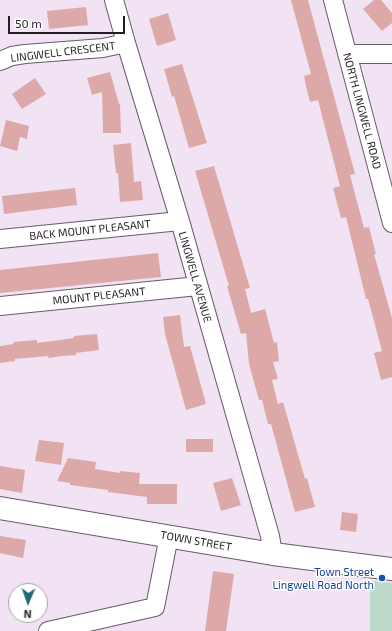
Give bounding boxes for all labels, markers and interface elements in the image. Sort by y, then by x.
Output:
scale bar [10,8,127,34]
text: 50 m [15,16,42,30]
street label: LINGWELL CRESCENT [10,39,116,65]
street label: NORTH LINGWELL ROAD [340,51,384,171]
street label: BACK MOUNT PLEASANT [29,217,151,243]
street label: LINGWELL AVENUE [176,230,214,324]
street label: MOUNT PLEASANT [52,285,146,307]
street label: TOWN STREET [159,528,233,554]
place label: Town Street Lingwell Road North [272,565,374,591]
marker: Town Street Lingwell Road North [377,573,387,583]
north arrow [8,583,48,623]
text: N [23,608,32,621]

